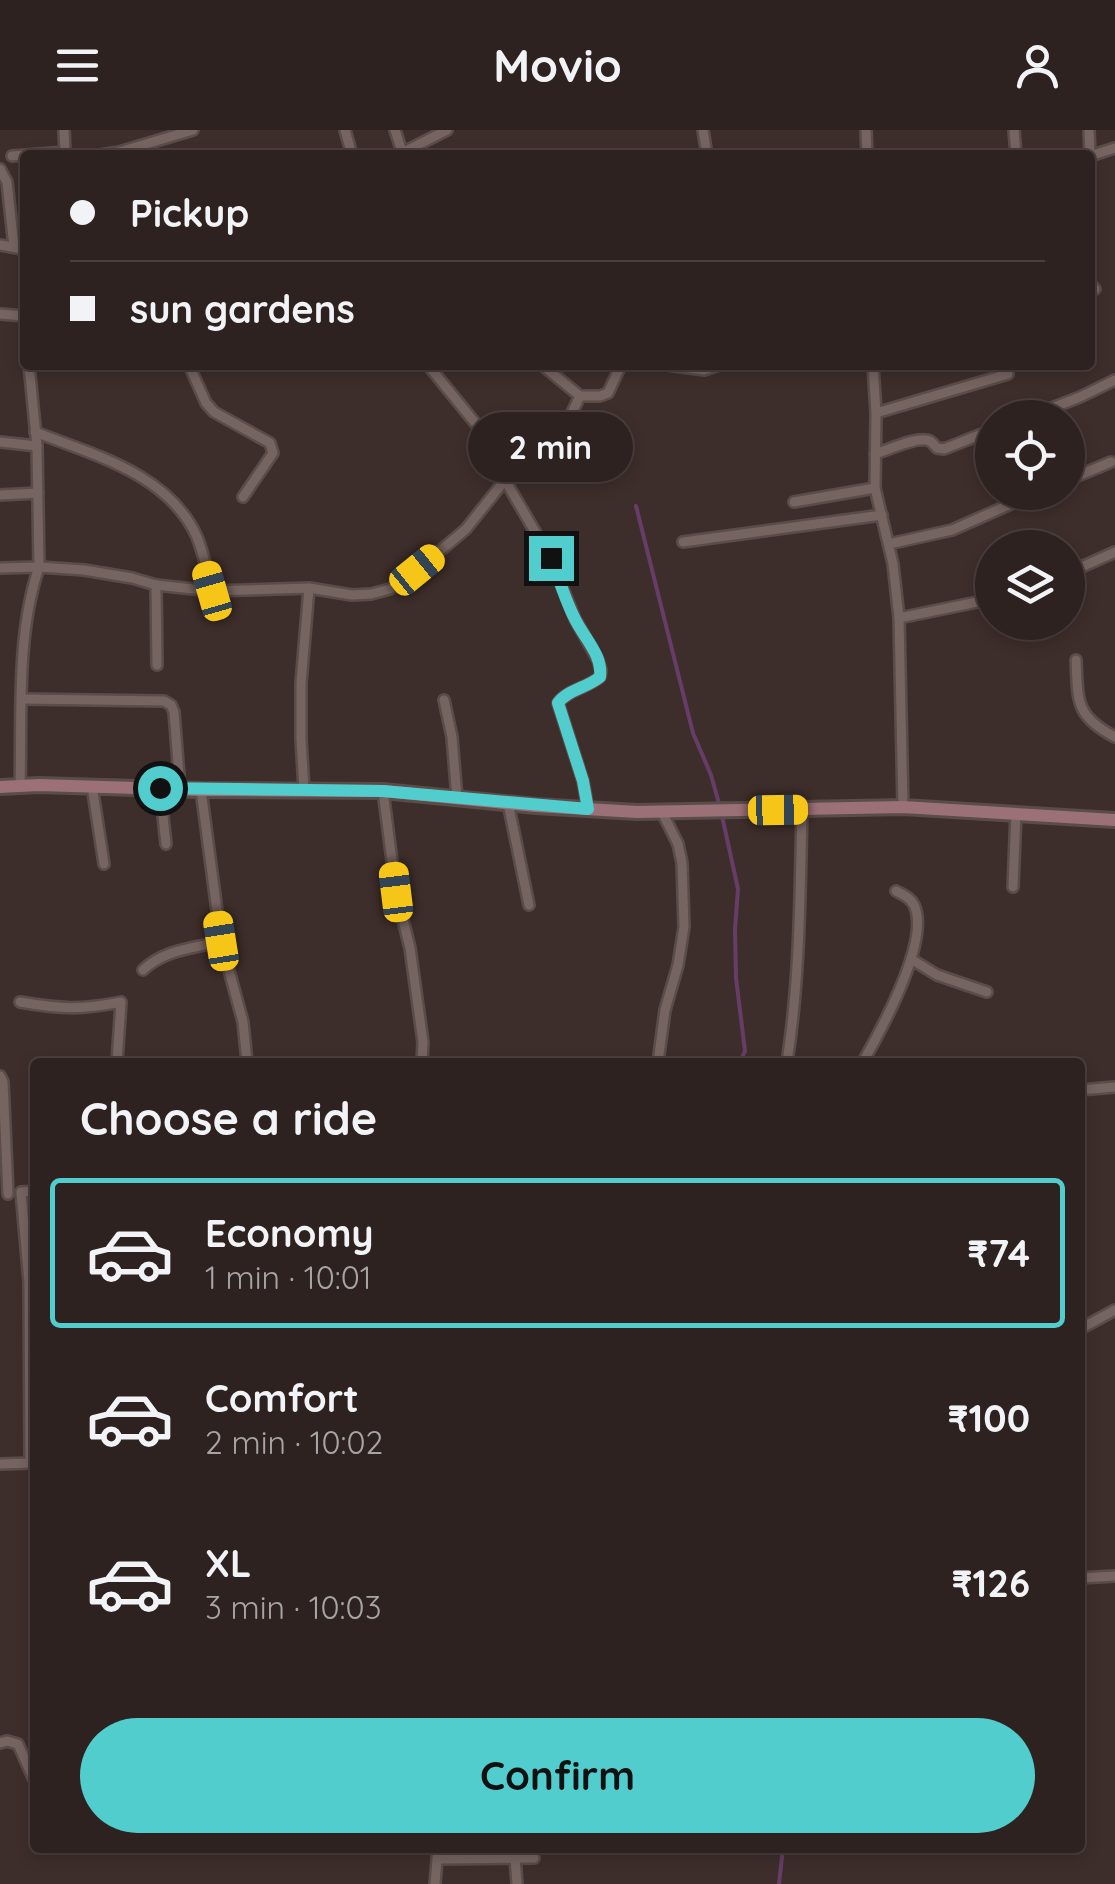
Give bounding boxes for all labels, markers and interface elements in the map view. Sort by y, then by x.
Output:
text: Movio [493,37,622,93]
icon: menu [50,38,105,93]
icon: person [1010,38,1065,93]
text: Pickup [130,189,249,237]
text: sun gardens [130,285,355,333]
map controls [975,400,1085,640]
button: locate [975,400,1085,510]
callout: 2 min [468,413,634,483]
text: 2 min [509,427,592,467]
button: layers [975,530,1085,640]
route end [529,536,574,581]
car [384,539,450,601]
car [189,558,235,624]
route start [138,766,183,811]
car [748,794,808,826]
car [377,860,415,924]
car [201,909,241,973]
text: Choose a ride [80,1090,377,1146]
icon: car [85,1208,175,1298]
text: Economy [205,1209,374,1257]
text: ₹74 [967,1229,1030,1277]
text: 1 min · 10:01 [205,1257,372,1297]
icon: car [85,1373,175,1463]
text: Comfort [205,1374,359,1422]
text: ₹100 [948,1394,1030,1442]
text: 2 min · 10:02 [205,1422,383,1462]
icon: car [85,1538,175,1628]
text: XL [205,1539,251,1587]
text: ₹126 [952,1559,1030,1607]
text: 3 min · 10:03 [205,1587,381,1627]
button: Confirm [80,1718,1035,1833]

